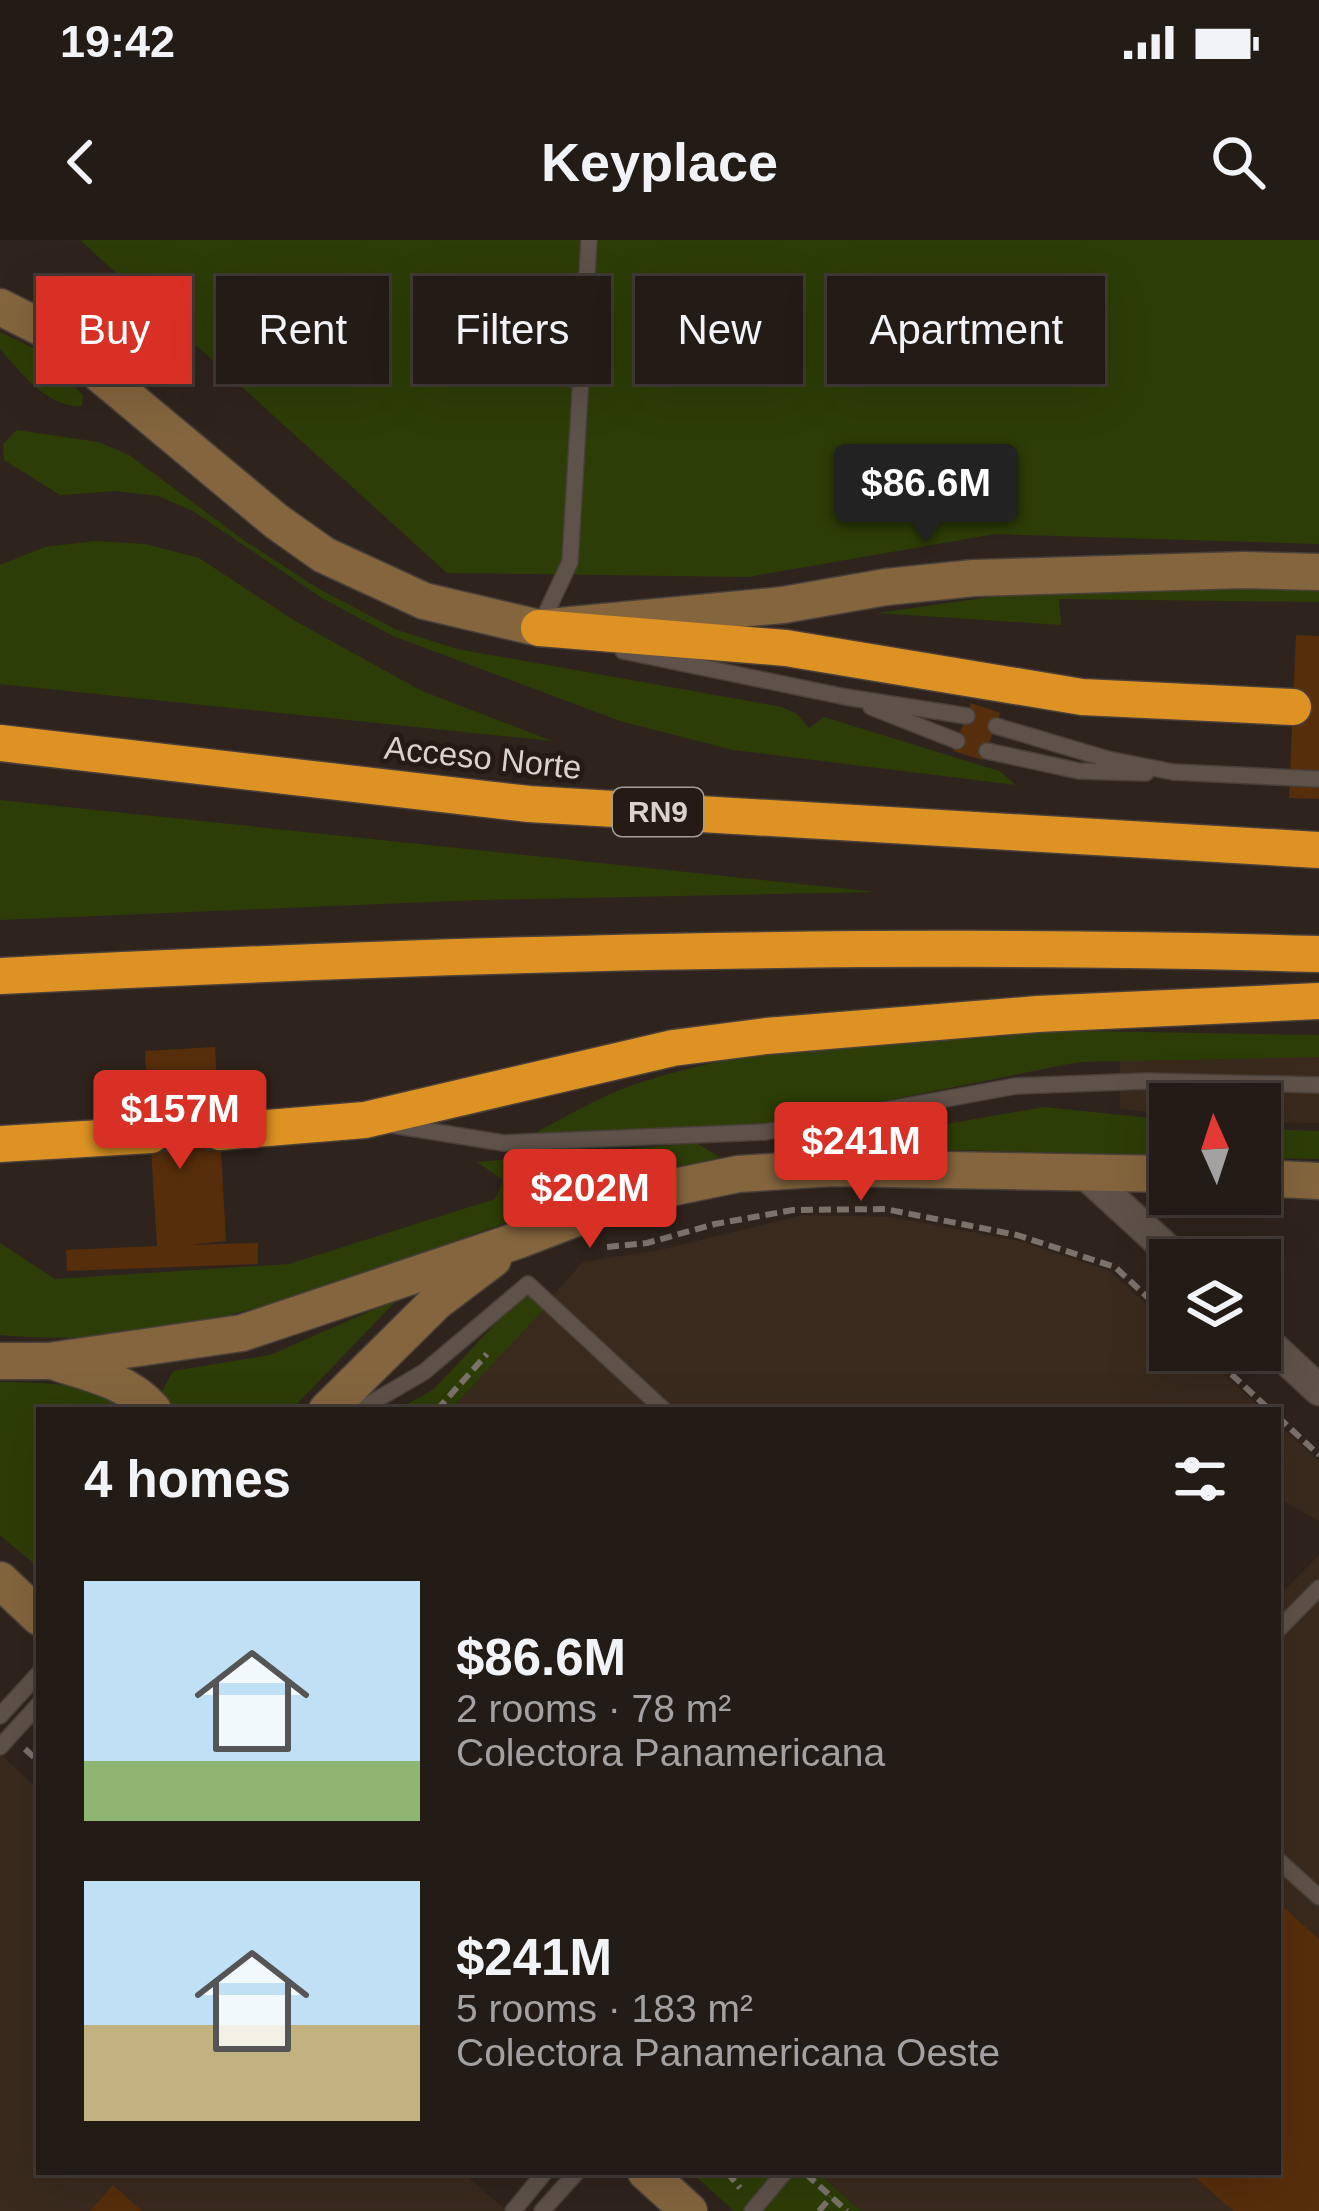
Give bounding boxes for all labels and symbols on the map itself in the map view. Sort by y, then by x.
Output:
pin: $86.6M [828,444,1024,546]
street label: Acceso Norte [383,729,583,786]
road number: RN9 [613,788,703,836]
pin: $157M [96,1070,264,1172]
north arrow [1149,1083,1281,1215]
pin: $241M [777,1102,945,1204]
pin: $202M [506,1149,674,1251]

